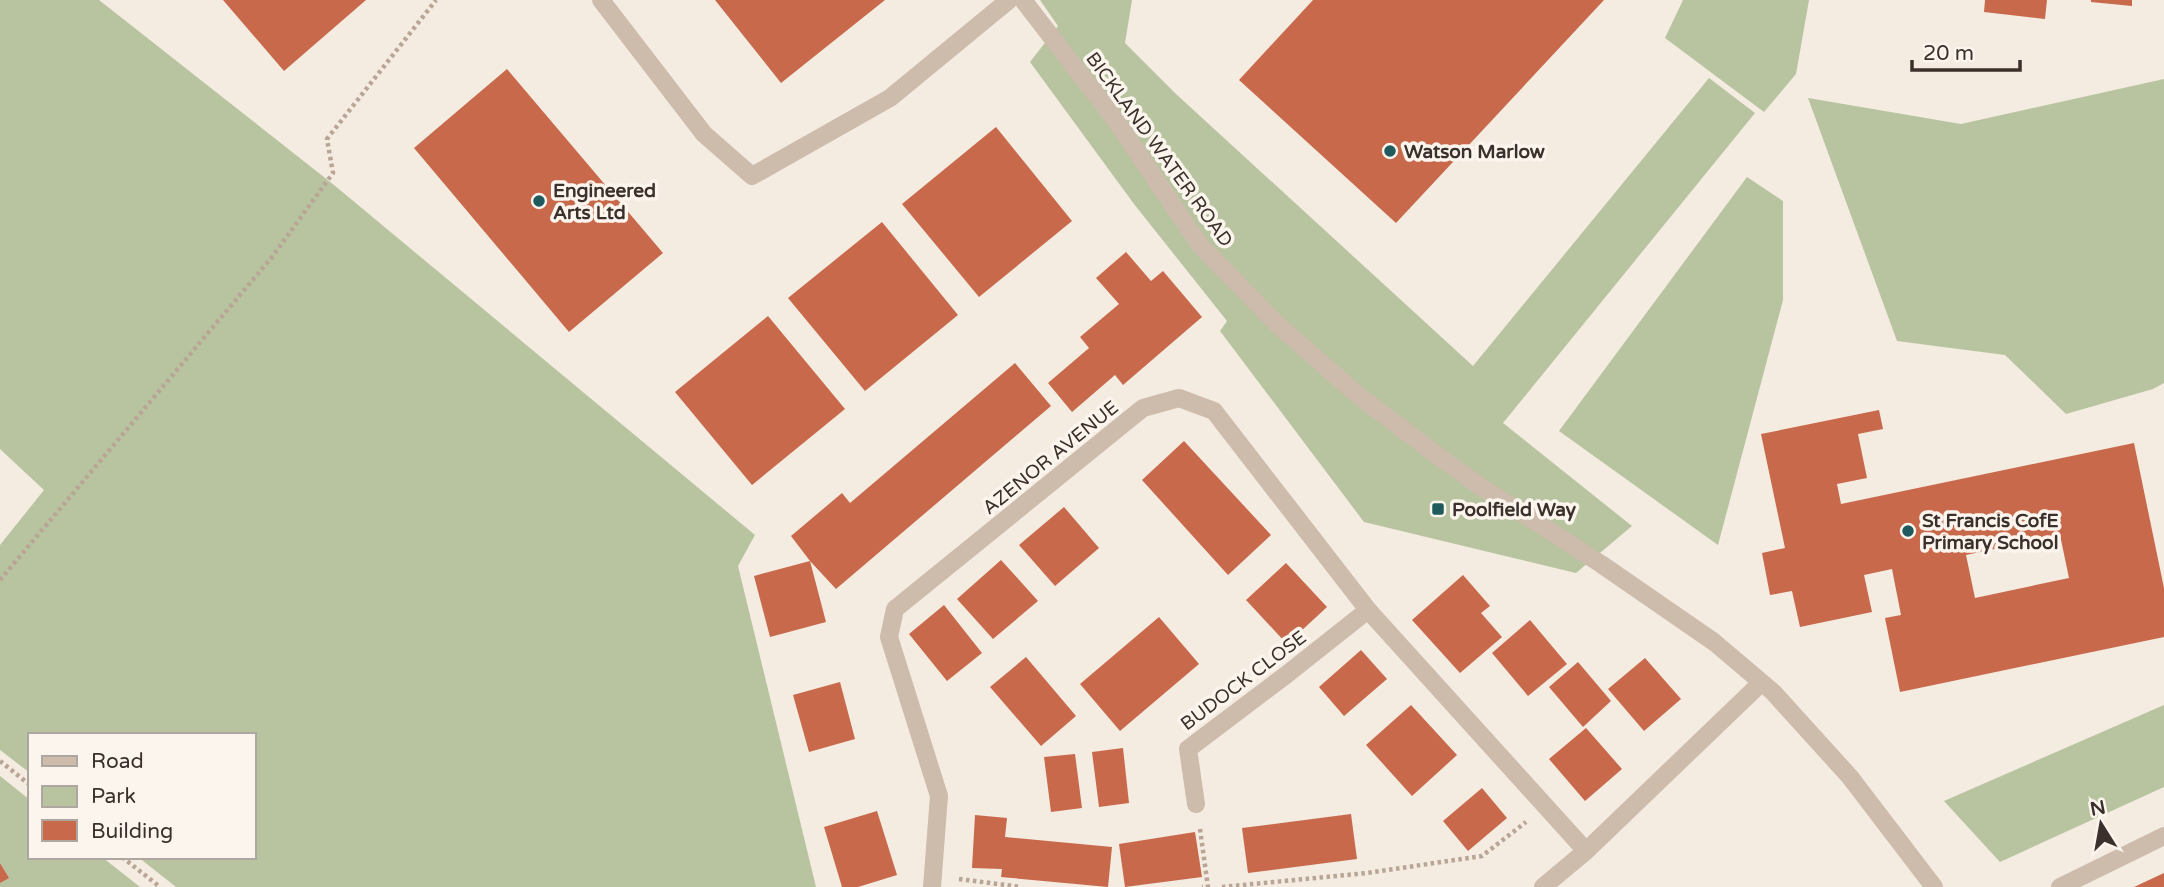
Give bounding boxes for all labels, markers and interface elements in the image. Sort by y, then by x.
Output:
scale bar [1912,28,2021,72]
text: 20 m [1923,41,1974,66]
street label: BICKLAND WATER ROAD [1081,48,1237,251]
place label: Watson Marlow [1404,141,1545,163]
marker: Watson Marlow [1382,143,1398,159]
place label: Engineered Arts Ltd [553,180,656,224]
marker: Engineered Arts Ltd [531,193,547,209]
street label: AZENOR AVENUE [978,396,1123,519]
place label: Poolfield Way [1452,499,1577,522]
marker: Poolfield Way [1430,501,1446,517]
place label: St Francis CofE Primary School [1922,510,2059,555]
marker: St Francis CofE Primary School [1900,523,1916,539]
street label: BUDOCK CLOSE [1176,626,1311,735]
legend [28,733,256,859]
text: Road [91,749,144,774]
text: Park [91,784,136,809]
north arrow [2066,789,2136,859]
text: N [2088,796,2108,821]
text: Building [91,819,173,844]

